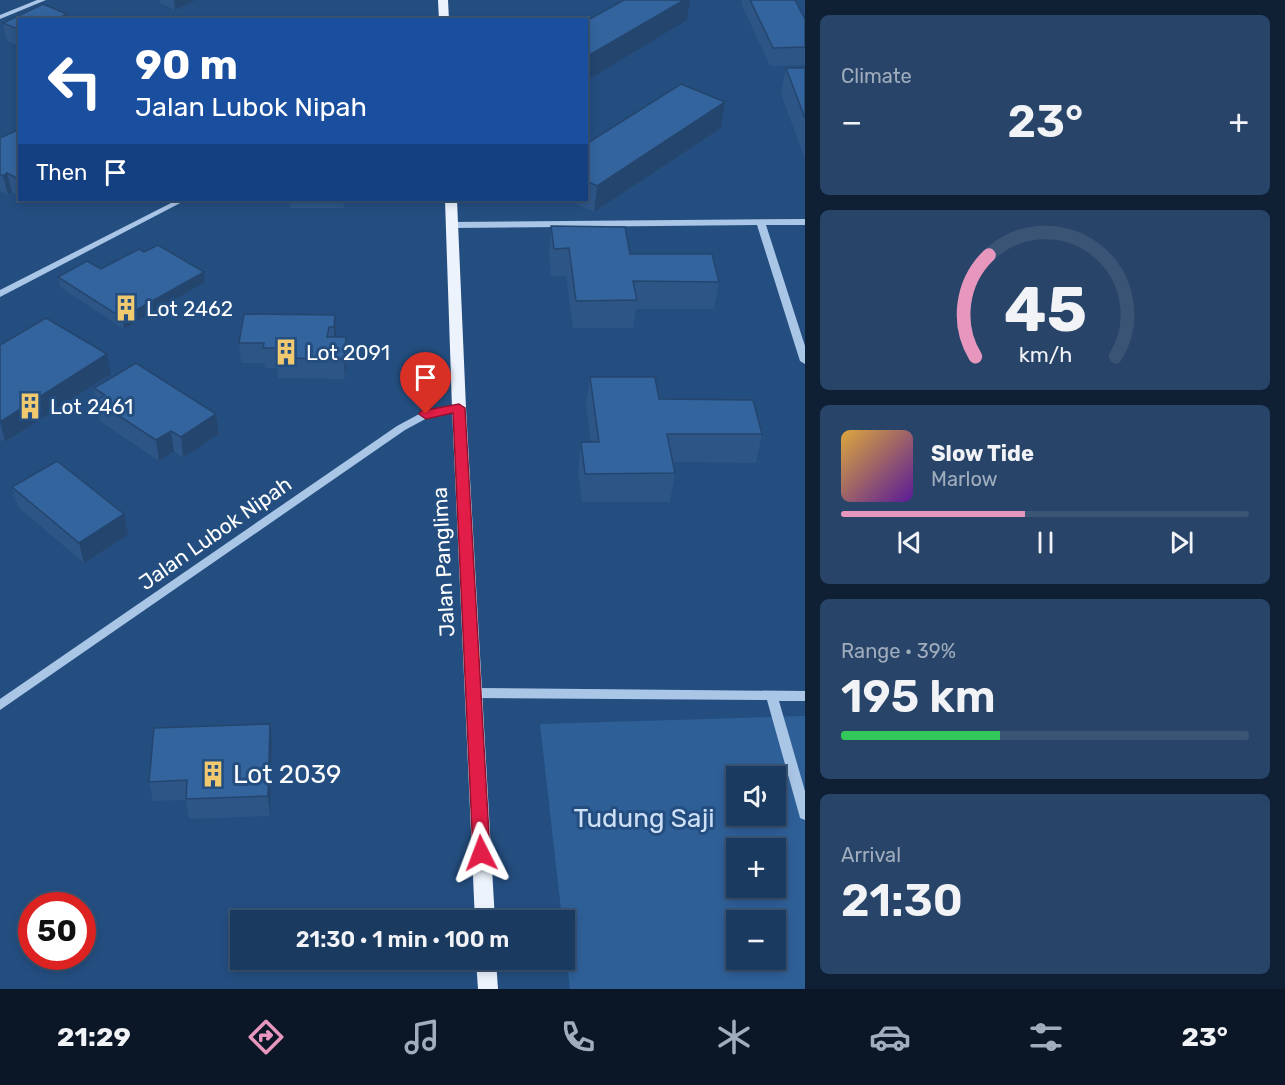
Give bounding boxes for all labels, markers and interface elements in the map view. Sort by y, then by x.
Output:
text: 90 m [135,40,238,90]
icon: left [36,42,114,120]
text: Climate [841,64,912,88]
text: Jalan Lubok Nipah [135,91,367,123]
text: 23° [1008,95,1083,148]
text: − [841,102,862,141]
text: + [1228,102,1249,141]
icon: arrive [99,156,132,189]
text: Then [36,159,87,186]
text: 45 [1004,273,1086,347]
building icon: Lot 2462 [111,293,141,323]
place label: Lot 2462 [146,296,233,321]
building icon: Lot 2091 [271,337,301,367]
place label: Lot 2091 [306,340,390,365]
text: km/h [1018,342,1072,367]
pin [400,352,451,414]
icon: arrive [409,361,442,394]
building icon: Lot 2461 [15,391,45,421]
place label: Lot 2461 [50,394,133,419]
text: Slow Tide [931,440,1034,467]
text: Marlow [931,467,998,491]
street label: Jalan Lubok Nipah [134,471,296,595]
street label: Jalan Panglima [427,486,459,638]
icon: previous [893,526,926,559]
icon: pause [1029,526,1062,559]
icon: next [1165,526,1198,559]
text: Range · 39% [841,639,956,663]
text: 195 km [841,670,996,723]
building icon: Lot 2039 [198,759,228,789]
place label: Lot 2039 [233,759,342,790]
map controls [726,766,786,970]
button: sound [726,766,786,826]
park label: Tudung Saji [573,803,715,834]
position arrow [449,821,513,885]
button: + [726,838,786,898]
text: Arrival [841,843,901,867]
text: 21:30 [841,874,963,927]
speed limit sign: 50 [18,892,96,970]
button: − [726,910,786,970]
text: 21:30 · 1 min · 100 m [296,926,509,953]
icon: directions [245,1016,287,1058]
icon: music [401,1016,443,1058]
icon: phone [557,1016,599,1058]
icon: climate [713,1016,755,1058]
icon: car [869,1016,911,1058]
icon: filters [1025,1016,1067,1058]
text: 21:29 [57,1021,131,1053]
text: 23° [1181,1021,1228,1053]

